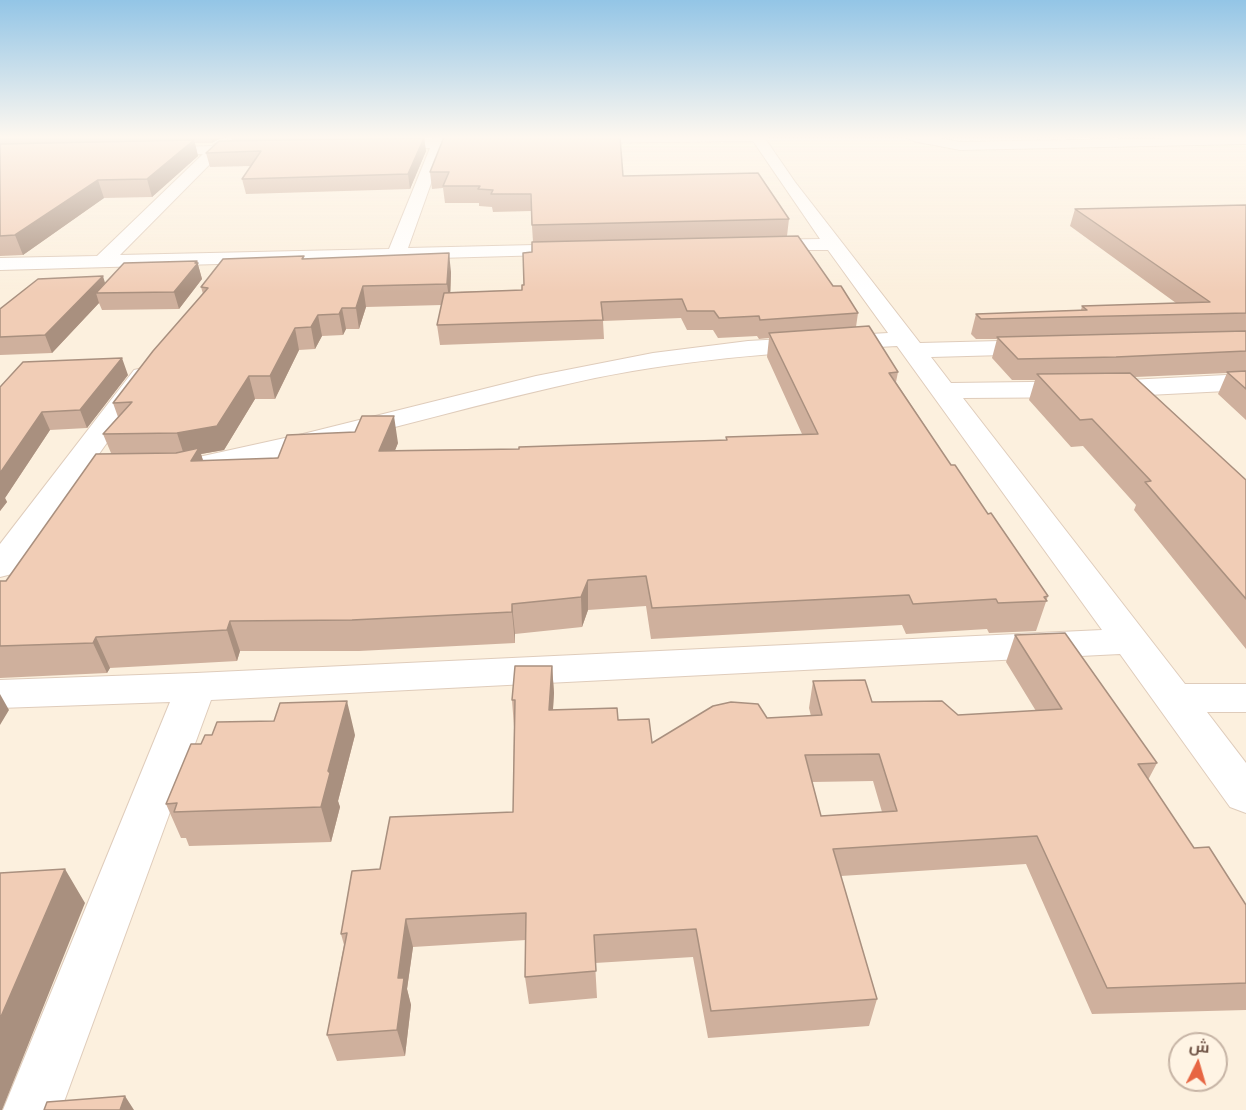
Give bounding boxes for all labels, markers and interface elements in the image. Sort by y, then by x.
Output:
north arrow [1168,1032,1228,1092]
text: ش [1188,1035,1210,1057]

